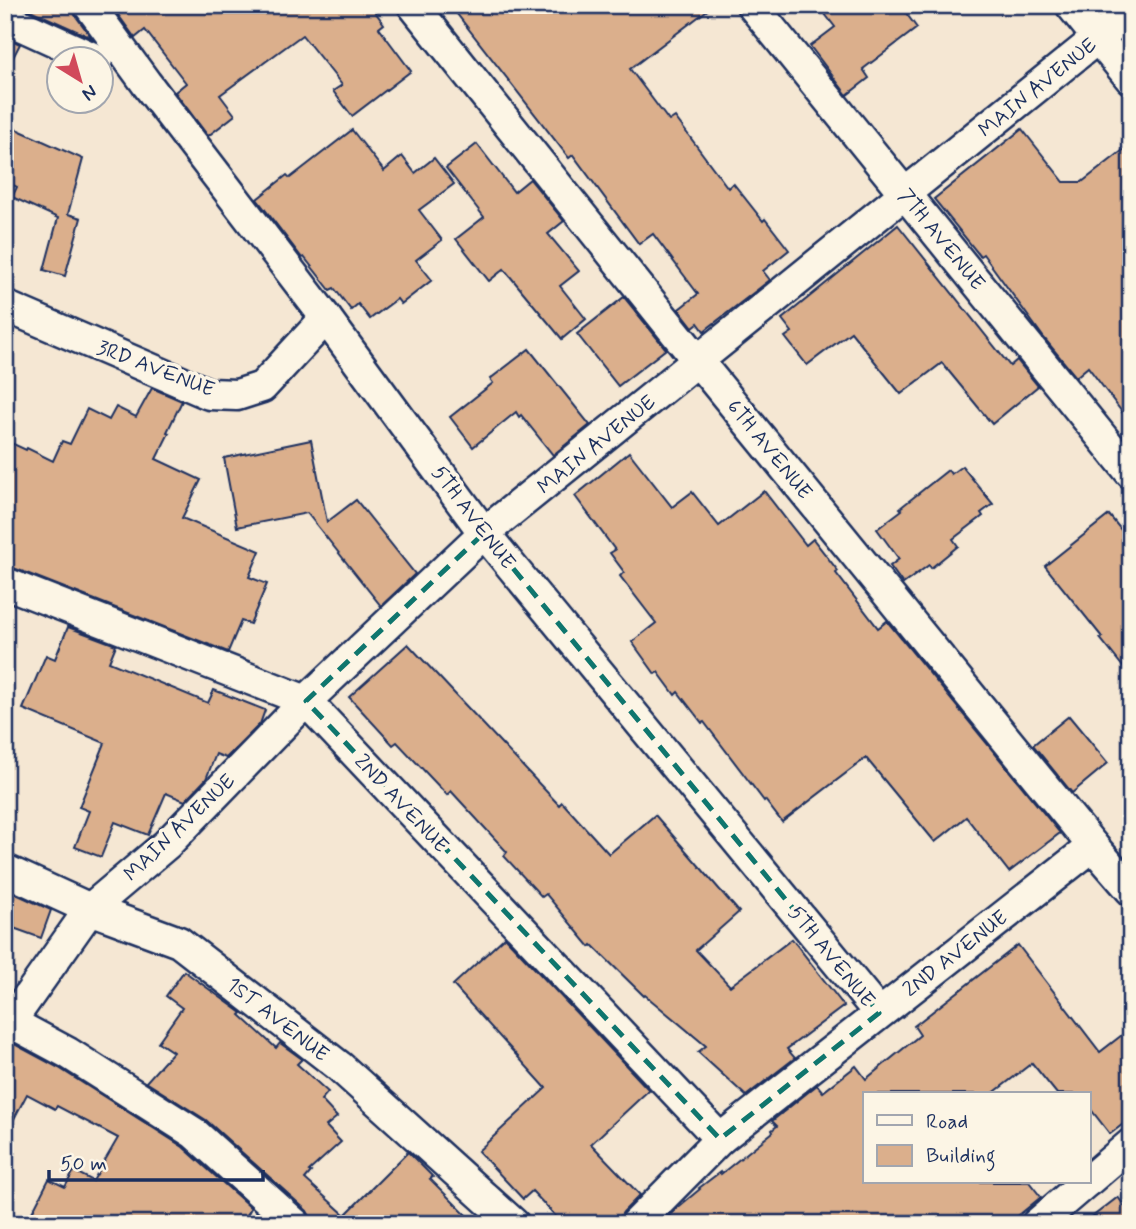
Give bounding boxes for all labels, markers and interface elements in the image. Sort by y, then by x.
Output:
street label: MAIN AVENUE [973,31,1103,144]
north arrow [46,46,116,116]
text: N [77,79,102,106]
street label: 7TH AVENUE [891,183,991,296]
street label: 3RD AVENUE [93,334,218,404]
street label: MAIN AVENUE [532,388,662,501]
street label: 6TH AVENUE [720,394,818,506]
street label: 5TH AVENUE [425,460,522,575]
street label: 2ND AVENUE [348,748,455,859]
street label: MAIN AVENUE [118,767,241,888]
street label: 5TH AVENUE [782,900,881,1013]
street label: 2ND AVENUE [897,904,1014,1004]
street label: 1ST AVENUE [220,971,334,1069]
legend [863,1092,1090,1184]
text: Road [926,1108,968,1136]
scale bar [49,1138,262,1182]
text: Building [926,1142,996,1172]
text: 50 m [60,1150,107,1178]

